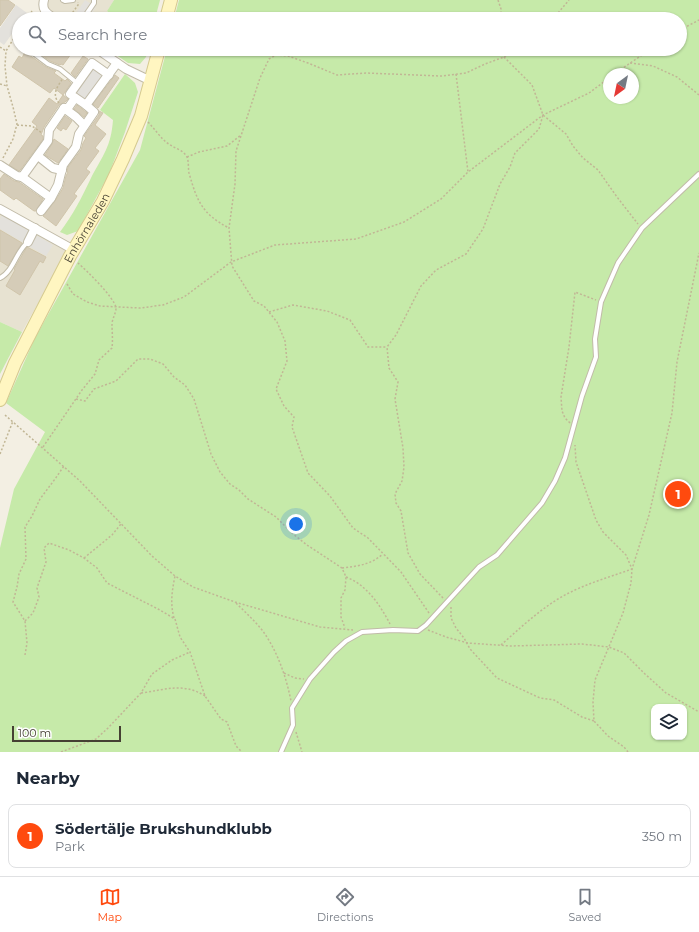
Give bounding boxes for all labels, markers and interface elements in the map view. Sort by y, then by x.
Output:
search box [12,12,687,56]
icon: search [26,23,48,45]
text: Search here [58,25,147,44]
north arrow [603,68,639,104]
street label: Enhörnaleden [61,191,113,265]
pin: 1 [665,479,691,509]
your location [286,514,306,534]
map controls [651,704,687,740]
button: layers [651,704,687,740]
scale bar [12,724,121,743]
text: 100 m [18,726,51,740]
text: Nearby [16,768,80,788]
text: Södertälje Brukshundklubb [55,819,272,838]
text: 1 [27,828,33,844]
text: 350 m [642,828,682,844]
text: Park [55,838,85,854]
tab: Map [98,886,122,924]
tab: Directions [317,886,373,924]
tab: Saved [568,886,601,924]

